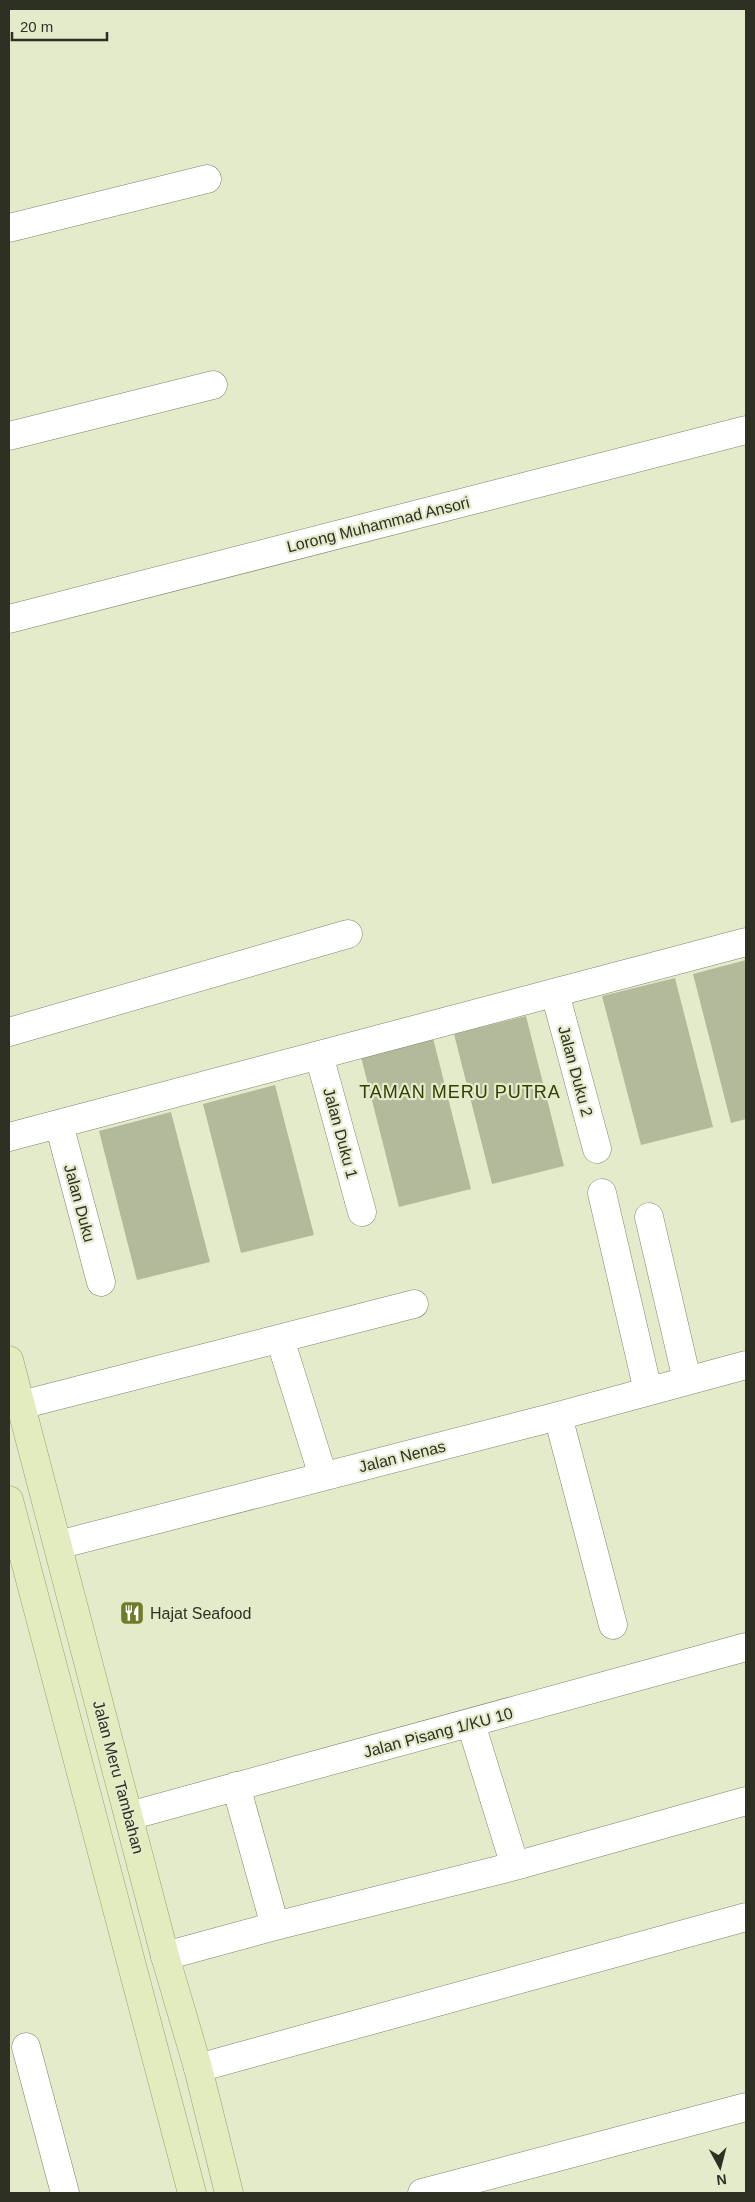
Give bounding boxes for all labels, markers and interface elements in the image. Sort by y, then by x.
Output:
scale bar [12,10,108,42]
text: 20 m [20,18,53,35]
street label: Lorong Muhammad Ansori [285,494,471,555]
street label: Jalan Duku 2 [555,1024,596,1119]
district label: TAMAN MERU PUTRA [359,1082,561,1102]
street label: Jalan Duku 1 [320,1086,361,1181]
street label: Jalan Duku [61,1162,98,1244]
street label: Jalan Nenas [357,1437,447,1475]
restaurant icon: Hajat Seafood [119,1600,145,1626]
place label: Hajat Seafood [150,1605,251,1622]
street label: Jalan Meru Tambahan [90,1699,147,1856]
street label: Jalan Pisang 1/KU 10 [362,1704,515,1761]
north arrow [695,2142,745,2192]
text: N [716,2171,728,2188]

